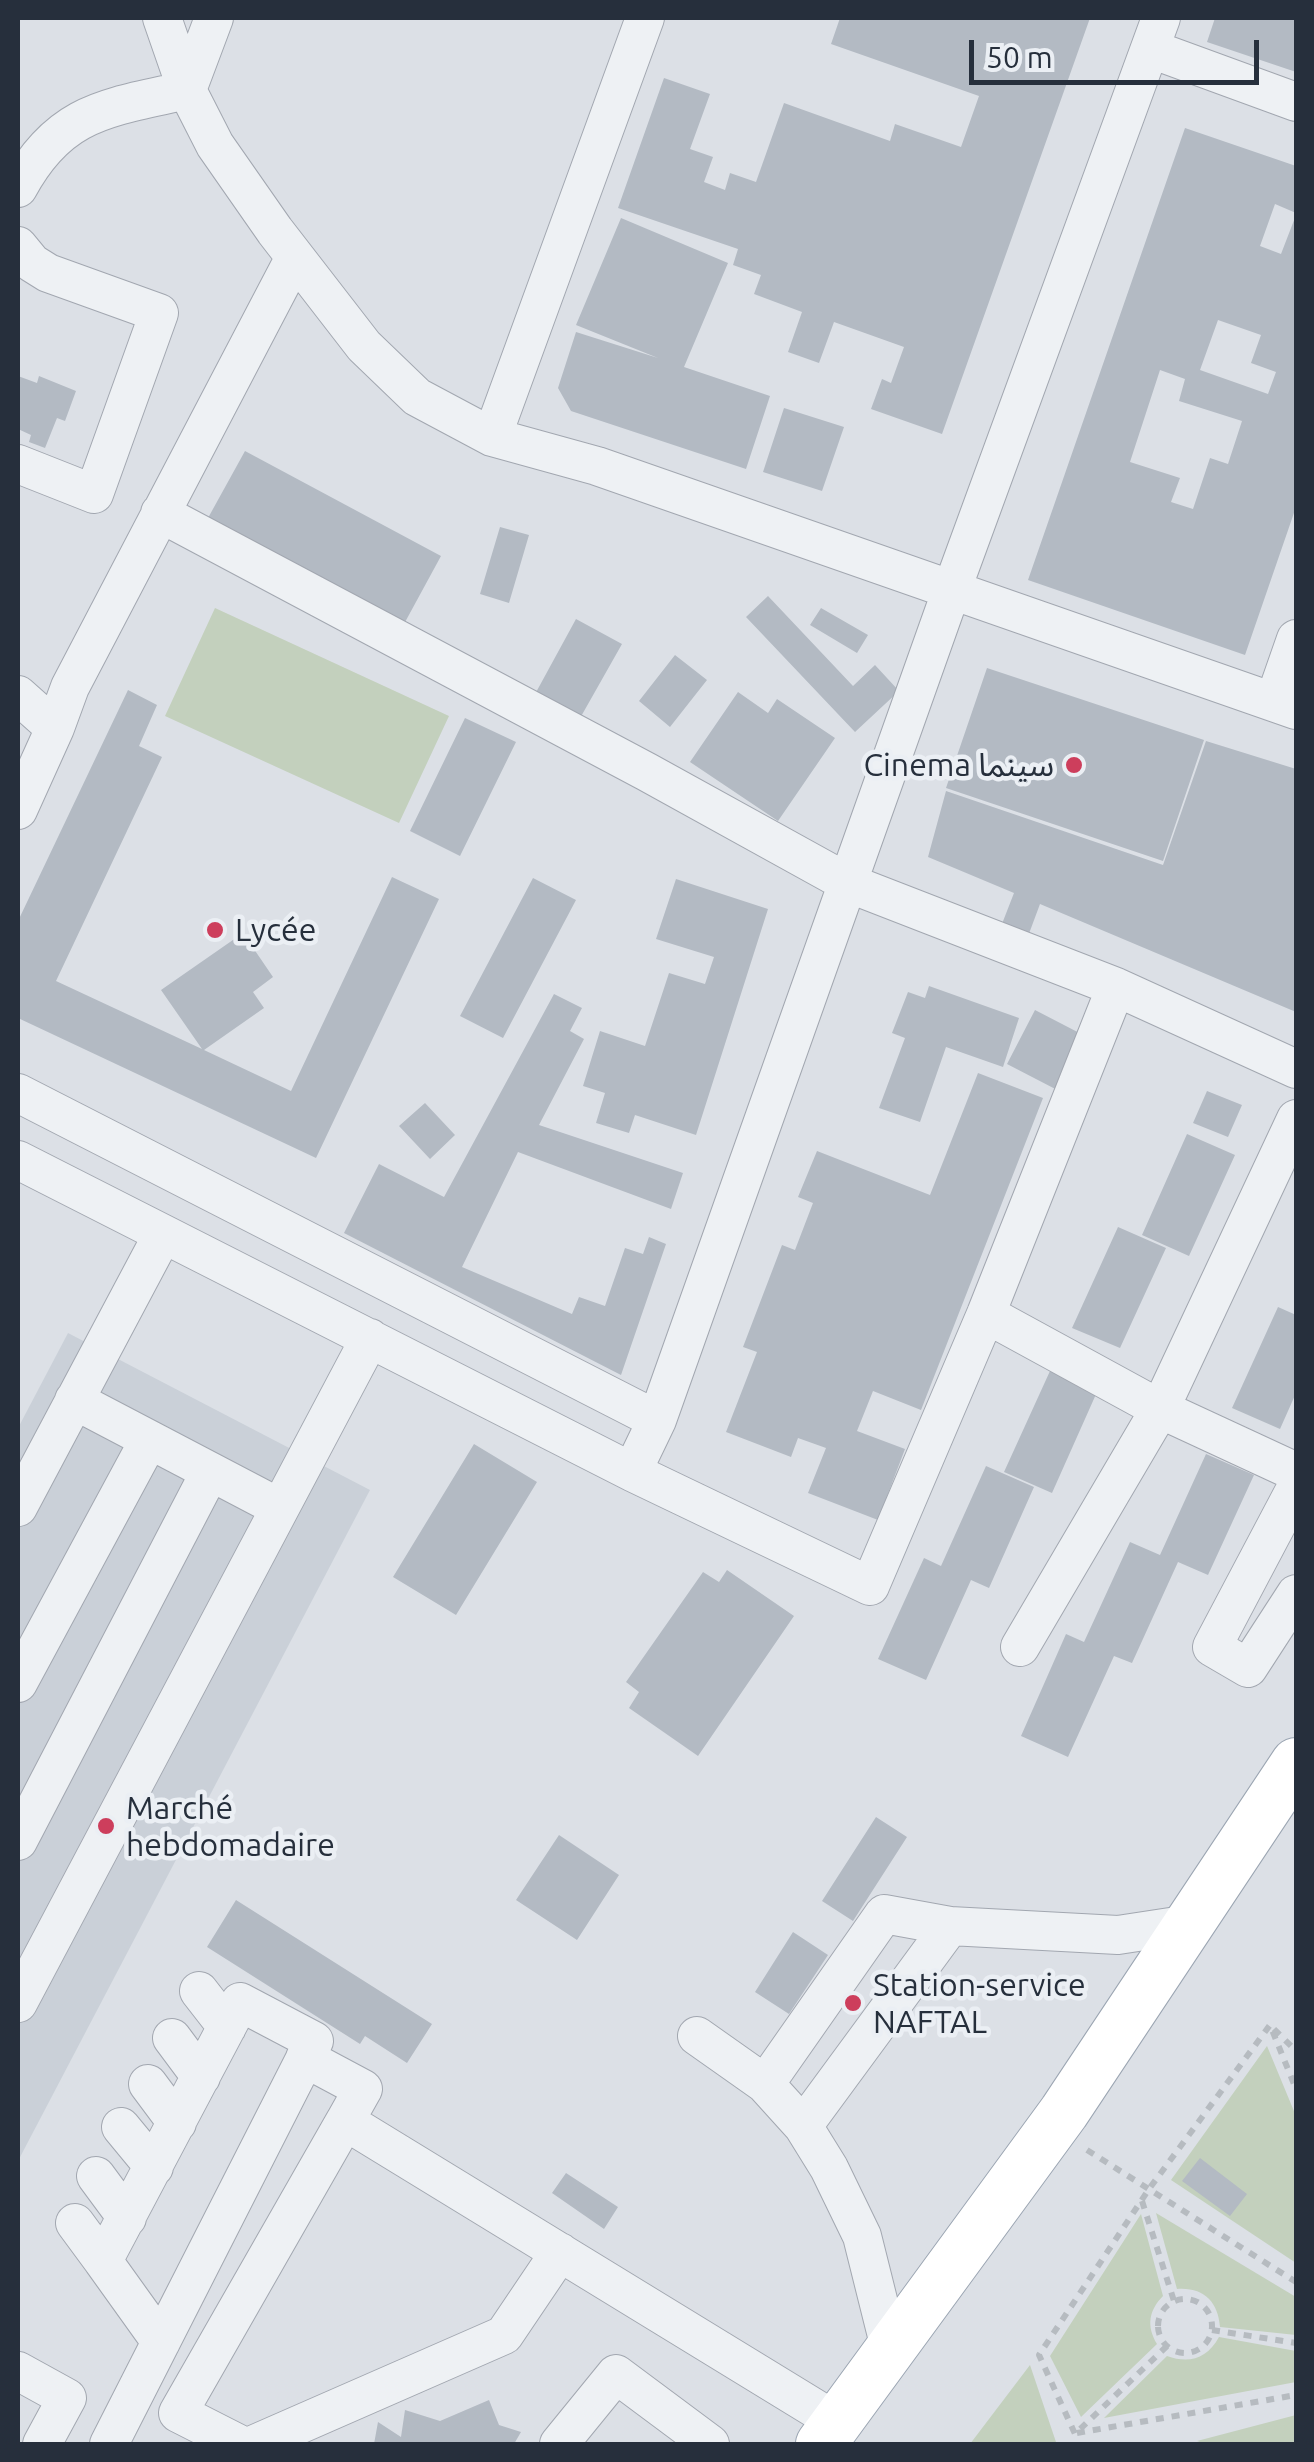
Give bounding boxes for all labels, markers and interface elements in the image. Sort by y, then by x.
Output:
scale bar [974,20,1264,82]
text: 50 m [986,40,1053,74]
place label: Cinema سينما [863,746,1054,784]
marker: Cinema سينما [1063,754,1085,776]
place label: Lycée [235,911,316,949]
marker: Lycée [204,919,226,941]
place label: Marché hebdomadaire [126,1789,335,1864]
marker: Marché hebdomadaire [95,1815,117,1837]
place label: Station-service NAFTAL [873,1966,1086,2041]
marker: Station-service NAFTAL [842,1992,864,2014]

